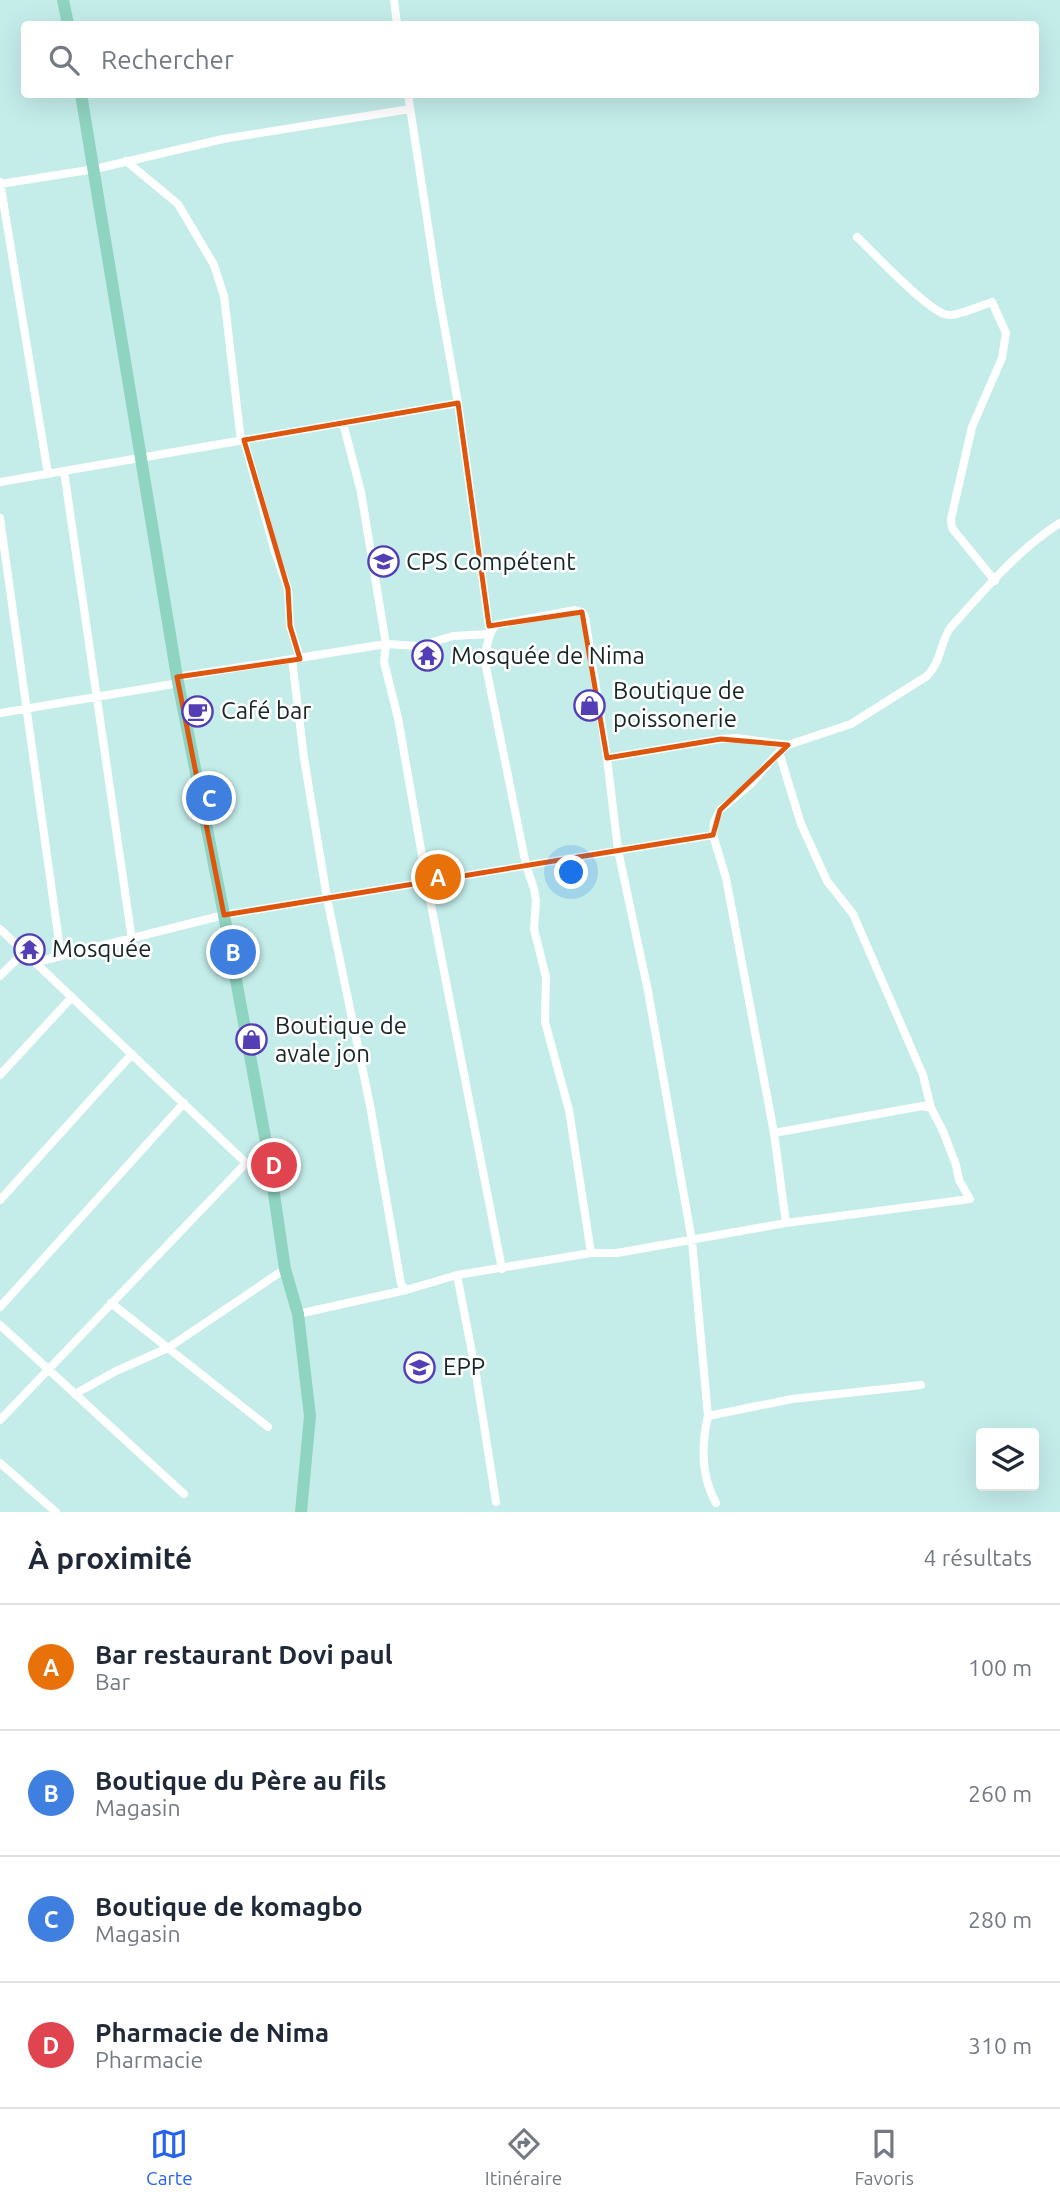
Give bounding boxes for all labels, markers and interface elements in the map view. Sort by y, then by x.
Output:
search box [21,21,1039,98]
icon: search [45,41,83,79]
text: Rechercher [101,45,234,74]
school or university icon: CPS Compétent [366,545,400,579]
place label: CPS Compétent [406,548,576,575]
temple icon: Mosquée de Nima [411,639,445,673]
place label: Mosquée de Nima [451,642,645,669]
place label: Boutique de poissonerie [613,677,745,732]
shop icon: Boutique de poissonerie [573,688,607,722]
cafe icon: Café bar [181,694,215,728]
place label: Café bar [221,697,311,724]
pin: C [186,772,232,824]
pin: A [415,851,461,903]
your location [554,855,588,889]
pin: B [210,926,256,978]
temple icon: Mosquée [12,932,46,966]
place label: Mosquée [52,935,152,962]
place label: Boutique de avale jon [275,1012,407,1067]
shop icon: Boutique de avale jon [235,1023,269,1057]
pin: D [251,1139,297,1191]
school or university icon: EPP [403,1350,437,1384]
place label: EPP [443,1353,485,1380]
map controls [976,1428,1039,1491]
button: layers [976,1428,1039,1491]
text: À proximité [28,1541,192,1575]
text: 4 résultats [923,1545,1032,1570]
text: Bar restaurant Dovi paul [95,1640,393,1669]
text: A [43,1655,59,1680]
text: 100 m [968,1655,1032,1680]
text: Bar [95,1669,130,1694]
text: Boutique du Père au fils [95,1766,387,1795]
text: B [43,1781,59,1806]
text: 260 m [968,1781,1032,1806]
text: Magasin [95,1795,181,1820]
text: Boutique de komagbo [95,1892,363,1921]
text: C [44,1907,58,1932]
text: 280 m [968,1907,1032,1932]
text: Magasin [95,1921,181,1946]
text: Pharmacie de Nima [95,2018,329,2047]
text: D [43,2033,59,2058]
text: 310 m [968,2033,1032,2058]
text: Pharmacie [95,2047,203,2072]
tab: Carte [146,2125,193,2189]
tab: Itinéraire [485,2125,562,2189]
tab: Favoris [854,2125,914,2189]

